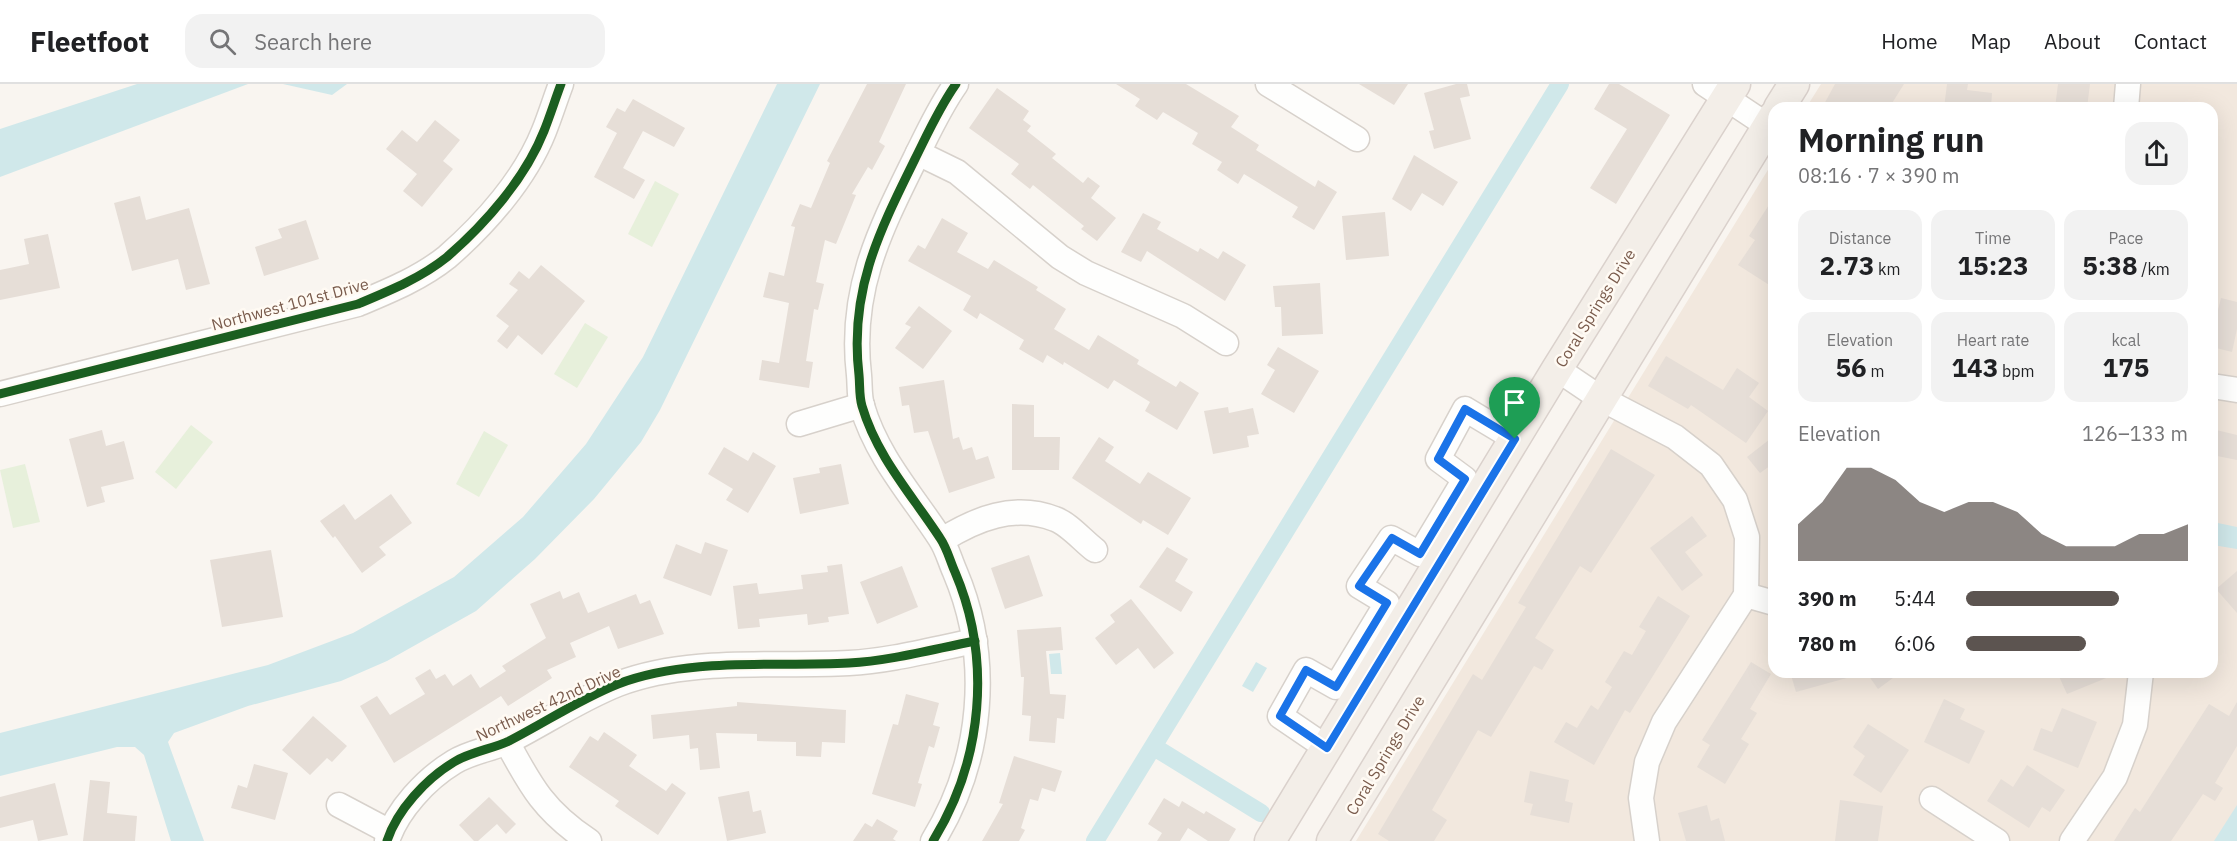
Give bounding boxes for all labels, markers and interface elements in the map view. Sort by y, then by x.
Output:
search box [185,14,605,68]
text: Fleetfoot [30,23,149,60]
icon: search [206,25,239,58]
text: Search here [254,27,372,56]
text: Home [1881,27,1938,55]
text: Map [1971,27,2011,55]
text: About [2044,27,2101,55]
text: Contact [2134,27,2207,55]
text: Morning run [1798,118,1984,161]
button: share [2125,122,2188,185]
text: 08:16 · 7 × 390 m [1798,162,1959,189]
text: Distance [1829,228,1891,248]
text: Time [1975,228,2011,248]
text: Pace [2109,228,2143,248]
street label: Coral Springs Drive [1550,245,1640,371]
text: 2.73 [1819,248,1874,282]
text: 15:23 [1958,248,2028,282]
text: 5:38 [2082,248,2138,282]
text: km [1874,259,1901,279]
text: /km [2138,259,2170,279]
street label: Northwest 101st Drive [209,273,371,335]
text: Elevation [1827,330,1893,350]
text: Heart rate [1957,330,2029,350]
text: kcal [2111,330,2141,350]
text: 56 [1836,350,1867,384]
text: 143 [1951,350,1998,384]
text: 175 [2103,350,2149,384]
text: m [1867,361,1884,381]
text: bpm [1998,361,2035,381]
pin [1489,377,1540,439]
icon: arrive [1498,386,1531,419]
text: Elevation [1798,420,1881,447]
text: 126–133 m [2082,420,2188,447]
text: 390 m [1798,585,1857,612]
text: 5:44 [1894,585,1936,612]
text: 780 m [1798,630,1857,657]
text: 6:06 [1894,630,1936,657]
street label: Northwest 42nd Drive [472,661,624,745]
street label: Coral Springs Drive [1341,691,1429,818]

